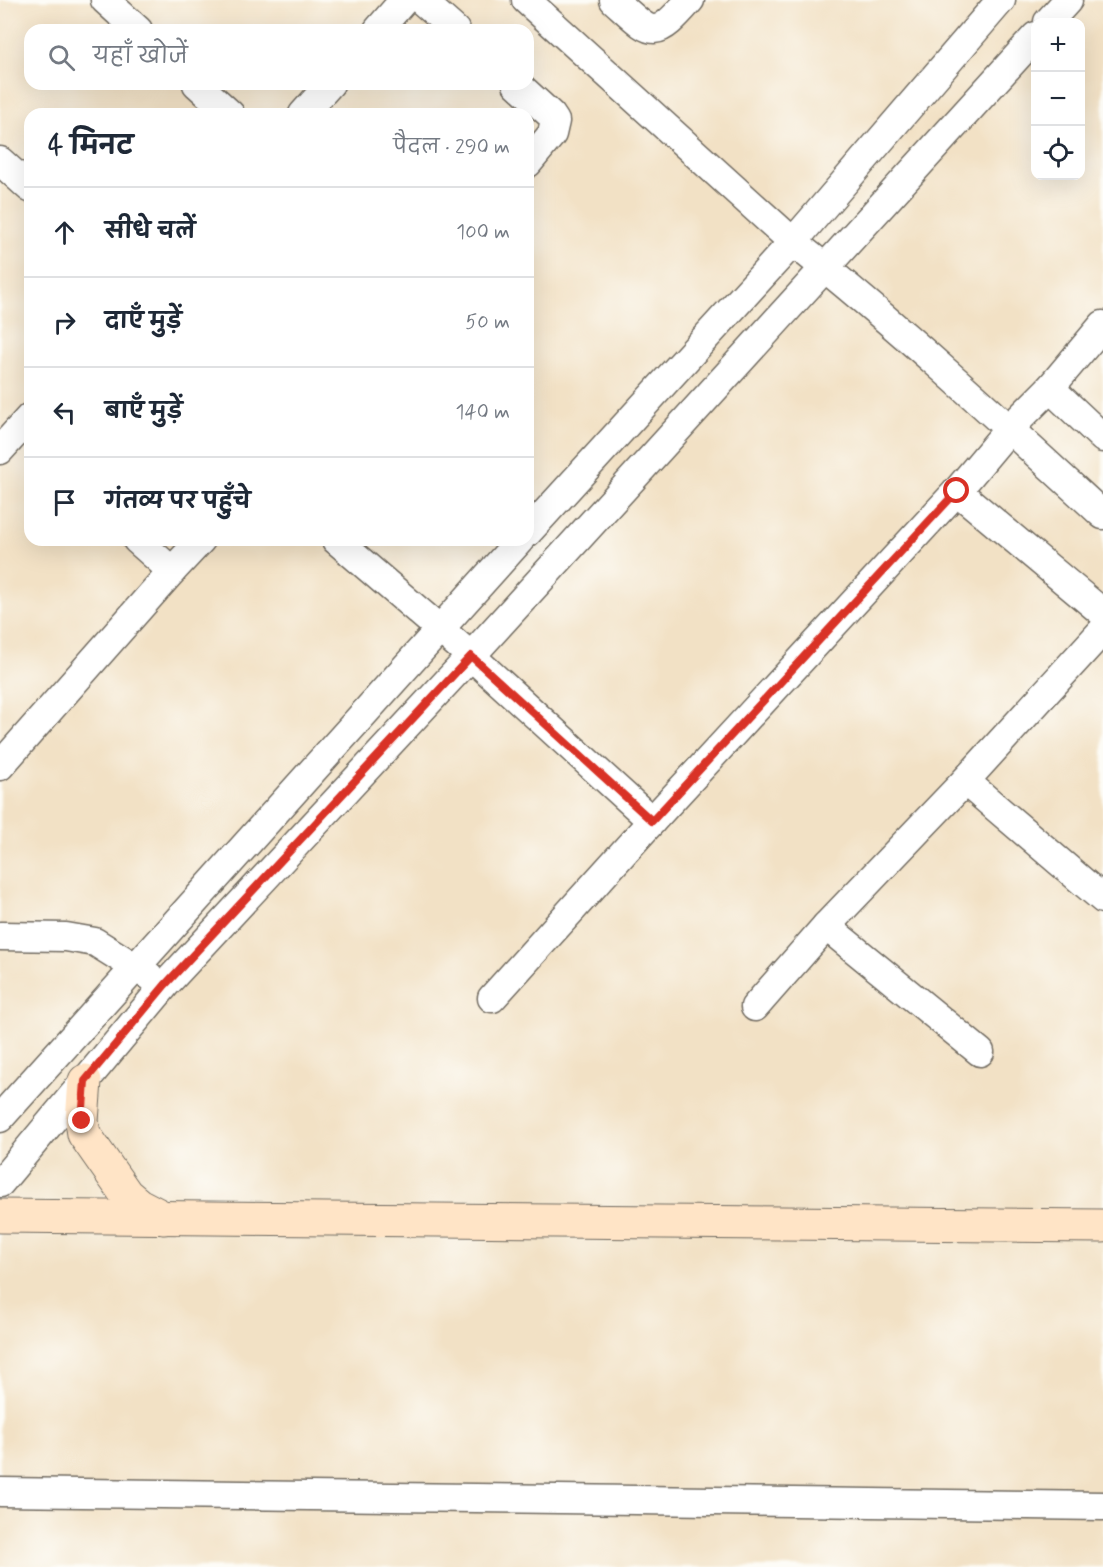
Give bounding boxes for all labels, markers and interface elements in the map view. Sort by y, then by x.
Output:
map controls [1031,18,1085,180]
button: + [1031,18,1085,72]
search box [24,24,534,90]
icon: search [45,41,78,74]
text: यहाँ खोजें [93,43,188,71]
button: − [1031,72,1085,126]
button: locate [1031,126,1085,180]
text: 4 मिनट [48,130,133,164]
text: पैदल · 290 m [393,134,510,161]
icon: ahead [48,216,81,249]
text: सीधे चलें [105,218,195,246]
text: 100 m [456,219,510,246]
icon: right [48,306,81,339]
text: दाएँ मुड़ें [105,308,182,336]
text: 50 m [465,309,510,336]
icon: left [48,396,81,429]
text: बाएँ मुड़ें [105,398,183,426]
text: 140 m [456,399,510,426]
route start [943,477,969,503]
icon: arrive [48,486,81,519]
text: गंतव्य पर पहुँचे [105,488,251,516]
route end [68,1107,94,1133]

